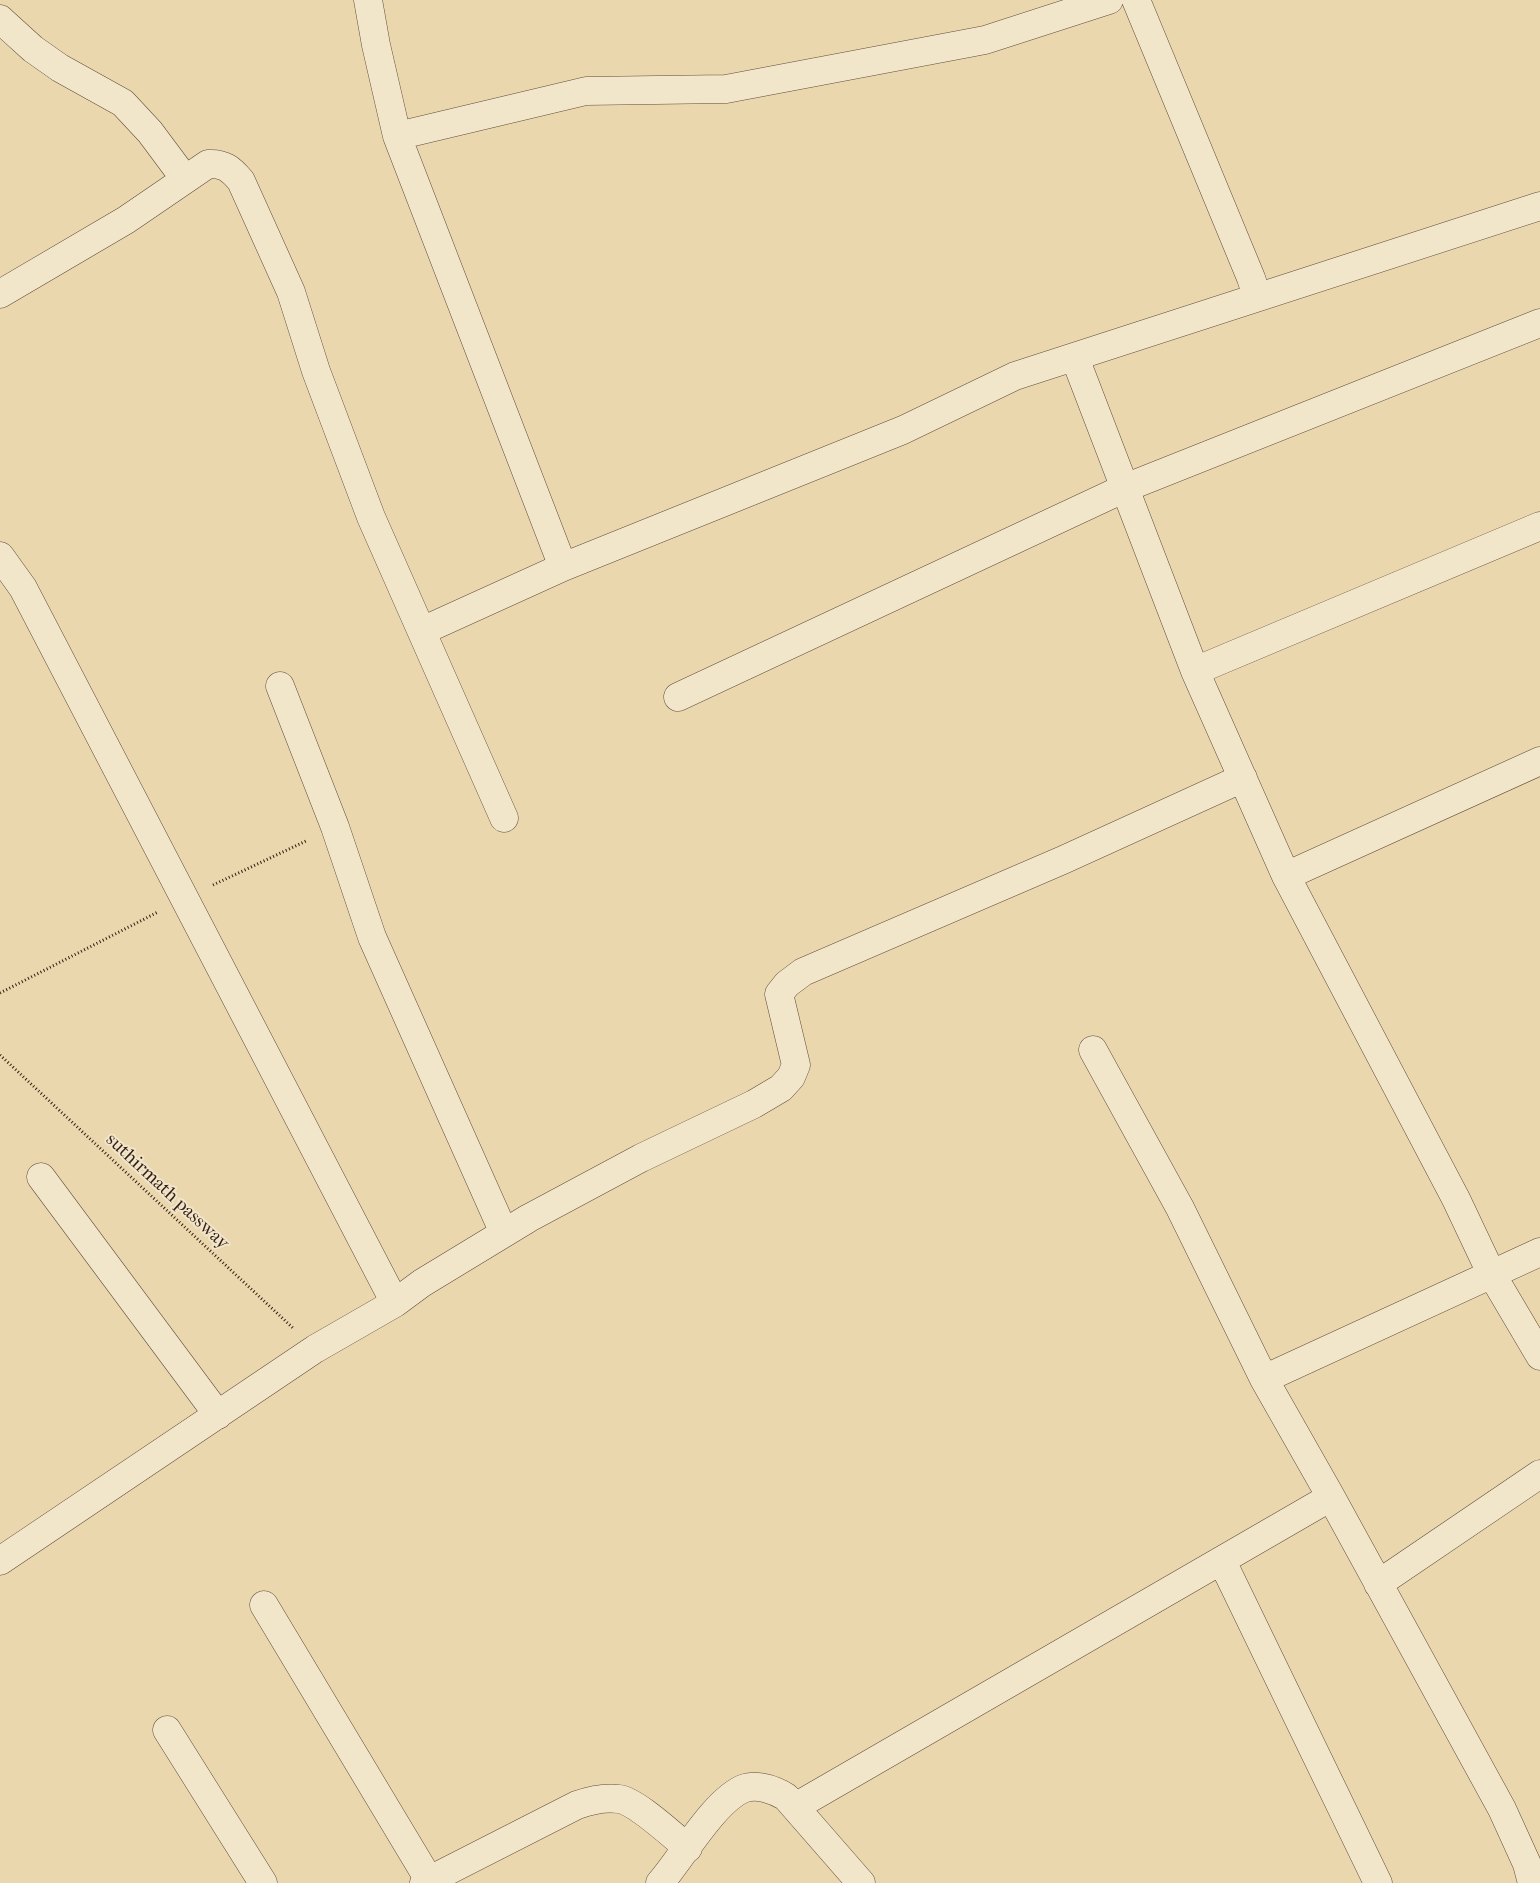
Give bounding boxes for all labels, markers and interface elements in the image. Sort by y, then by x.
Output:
street label: suthirmath passway [101,1129,233,1255]

